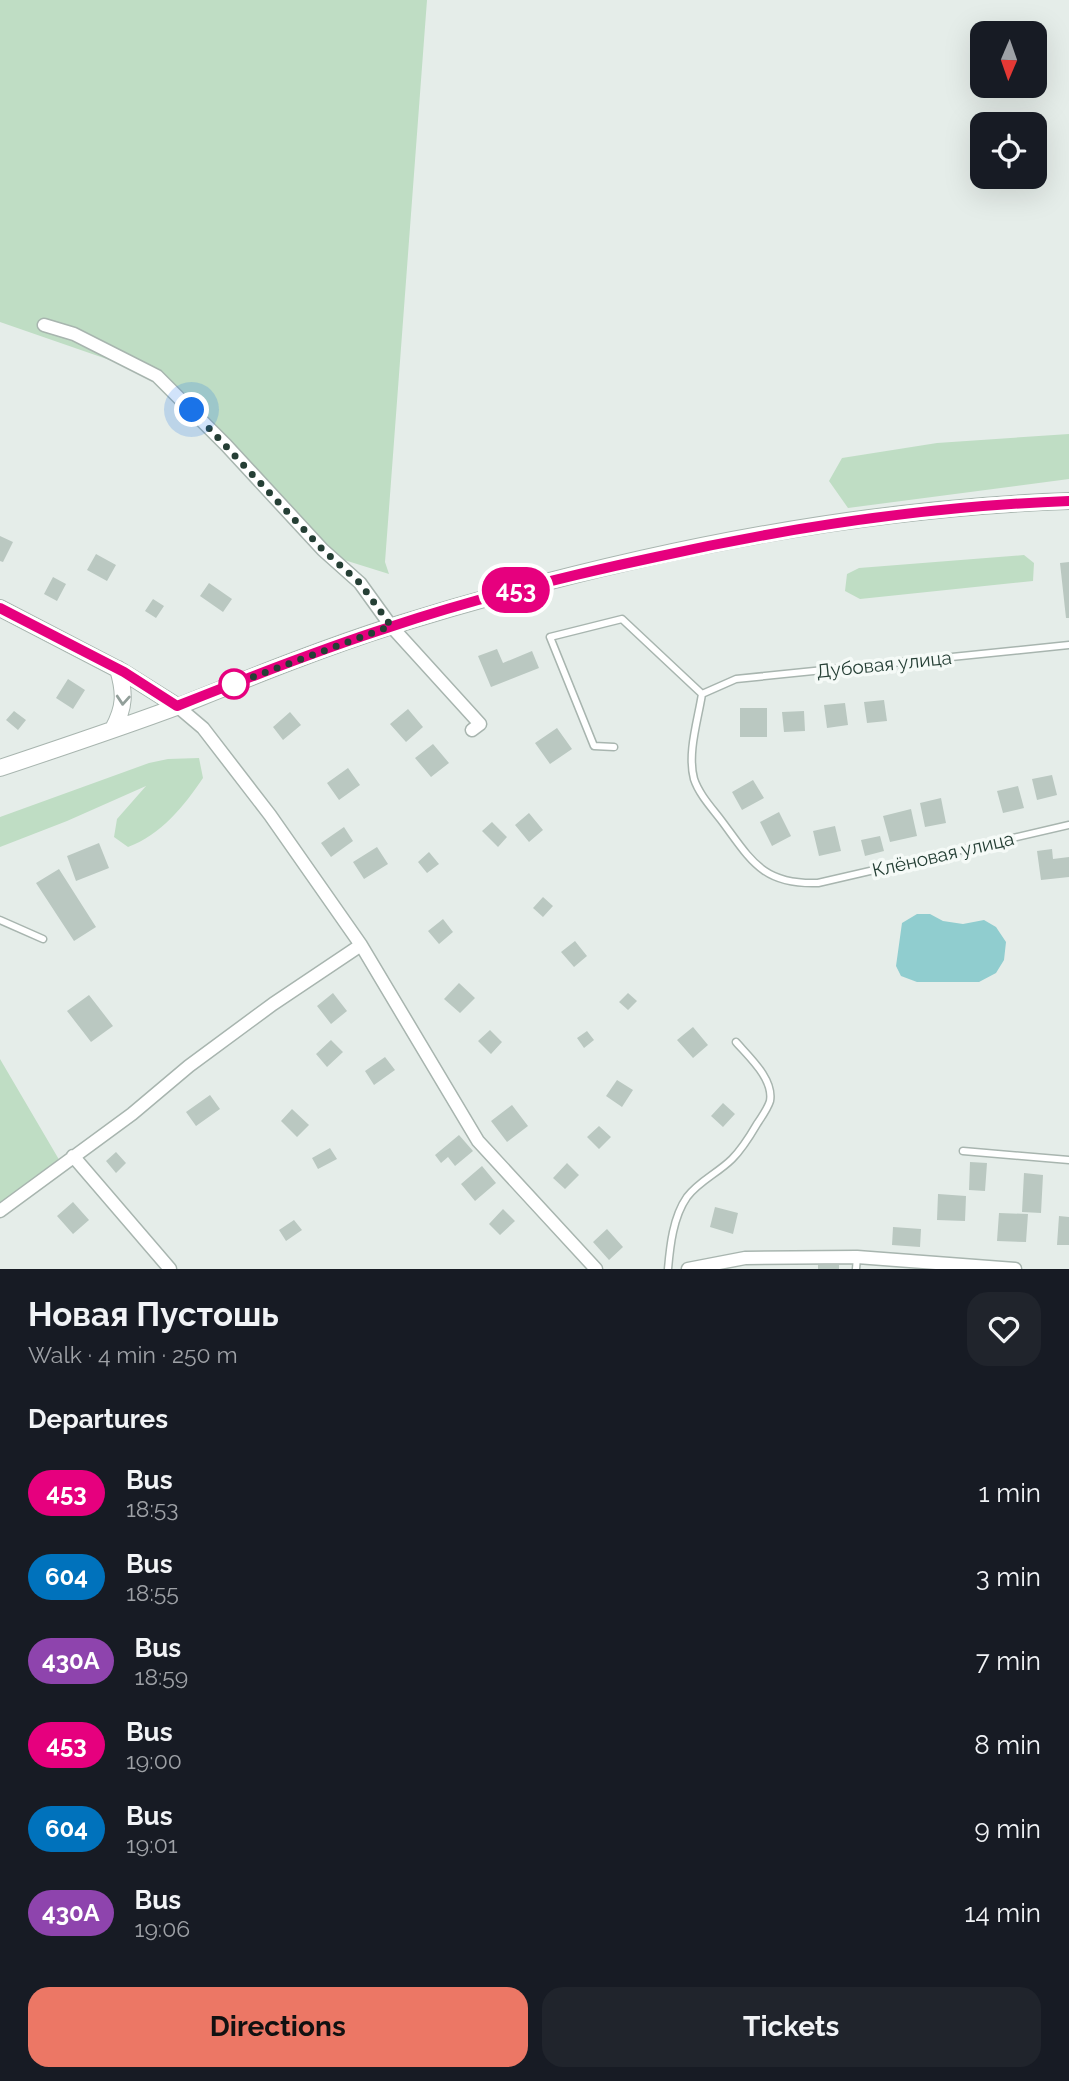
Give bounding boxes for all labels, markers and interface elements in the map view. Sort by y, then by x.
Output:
north arrow [970,21,1046,98]
map controls [970,21,1047,189]
button: locate [970,112,1047,189]
your location [174,392,209,427]
line badge: 453 [476,567,556,613]
text: 453 [496,575,536,604]
street label: Дубовая улица [815,646,953,682]
unlabelled marker [219,669,249,699]
one-way arrow [116,695,131,706]
street label: Клёновая улица [870,827,1016,881]
button: heart [967,1292,1041,1366]
text: Новая Пустошь [28,1295,279,1334]
text: Walk · 4 min · 250 m [28,1341,238,1368]
text: Departures [28,1404,168,1434]
text: Bus [126,1465,173,1495]
text: 453 [46,1478,87,1507]
text: 1 min [979,1478,1041,1508]
text: 18:53 [126,1495,179,1522]
text: Bus [126,1549,173,1579]
text: 604 [45,1562,88,1591]
text: 3 min [976,1562,1041,1592]
text: 18:55 [126,1579,179,1606]
text: Bus [135,1633,181,1663]
text: 430А [42,1646,100,1675]
text: 7 min [976,1646,1041,1676]
text: 18:59 [135,1663,188,1690]
text: Bus [126,1717,173,1747]
text: 453 [46,1730,87,1759]
text: 8 min [974,1730,1041,1760]
text: 19:00 [126,1747,182,1774]
text: Bus [126,1801,173,1831]
text: 604 [45,1814,88,1843]
text: 9 min [974,1814,1041,1844]
text: 19:01 [126,1831,178,1858]
text: Bus [135,1885,181,1915]
text: 430А [42,1898,100,1927]
text: 14 min [964,1898,1041,1928]
text: 19:06 [135,1915,190,1942]
button: Directions [28,1987,528,2067]
button: Tickets [542,1987,1041,2067]

